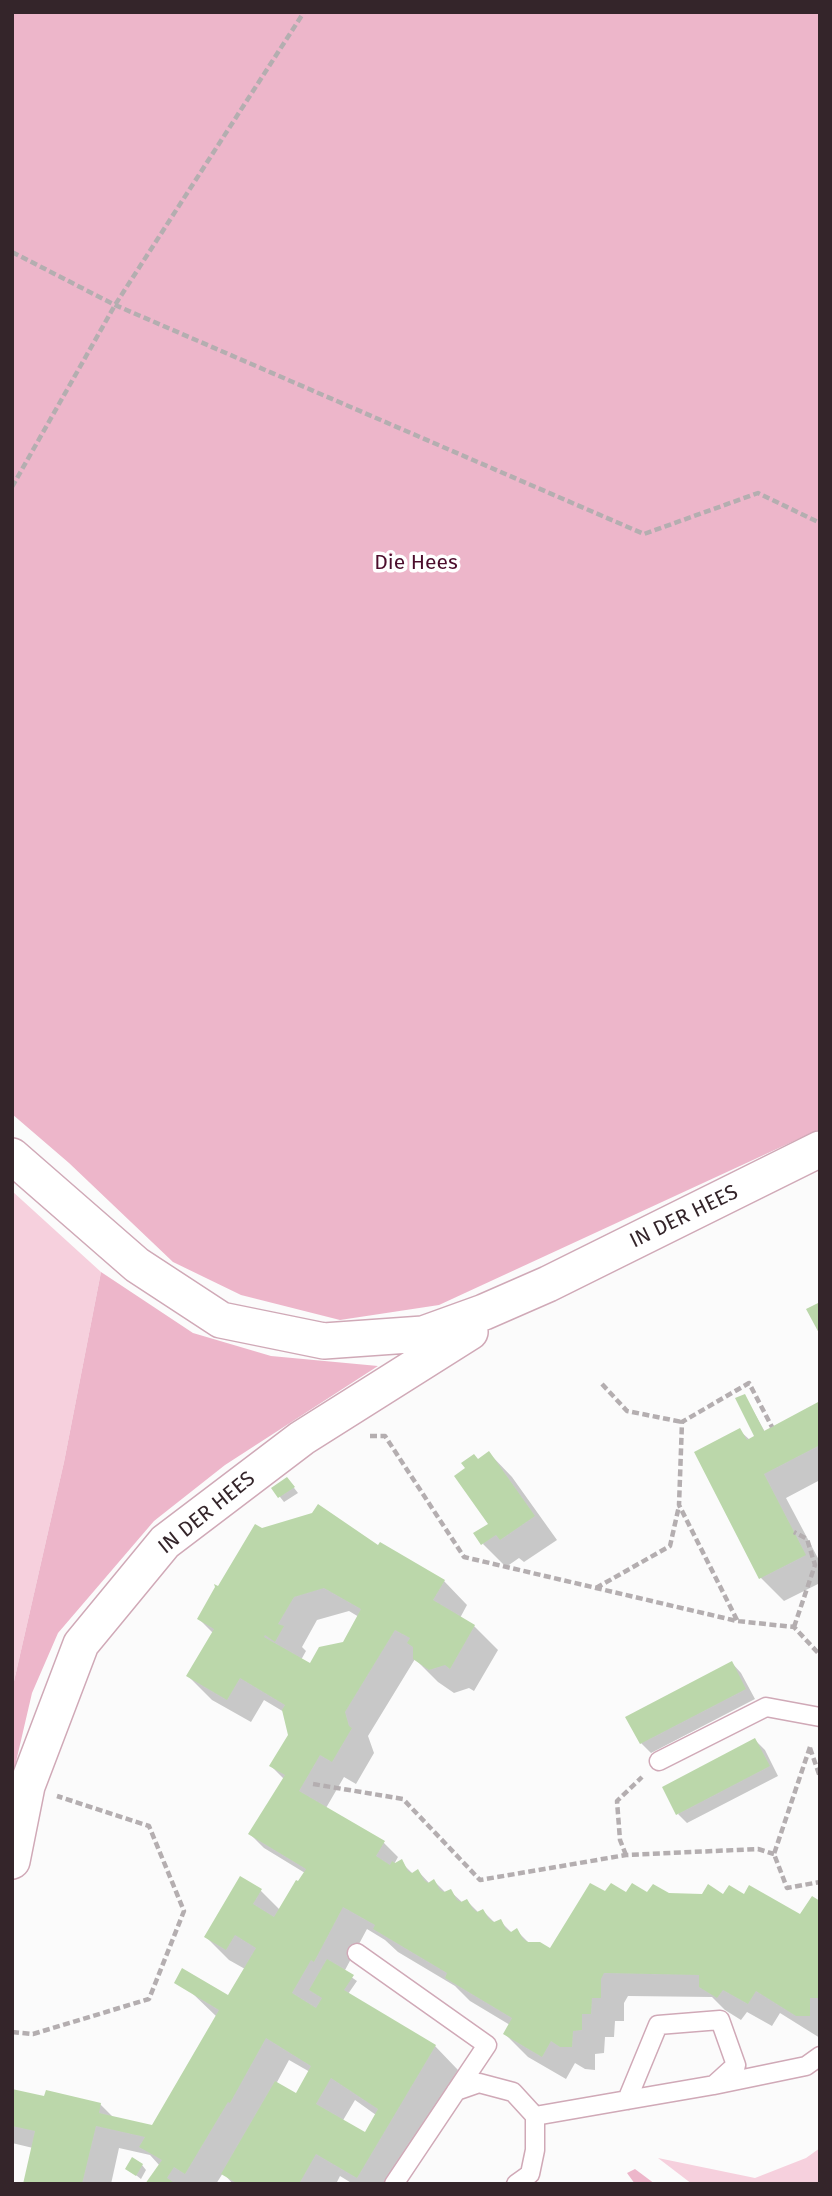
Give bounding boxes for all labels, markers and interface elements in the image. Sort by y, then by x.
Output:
park label: Die Hees [374,550,458,576]
street label: IN DER HEES [626,1180,742,1254]
street label: IN DER HEES [154,1466,260,1560]

